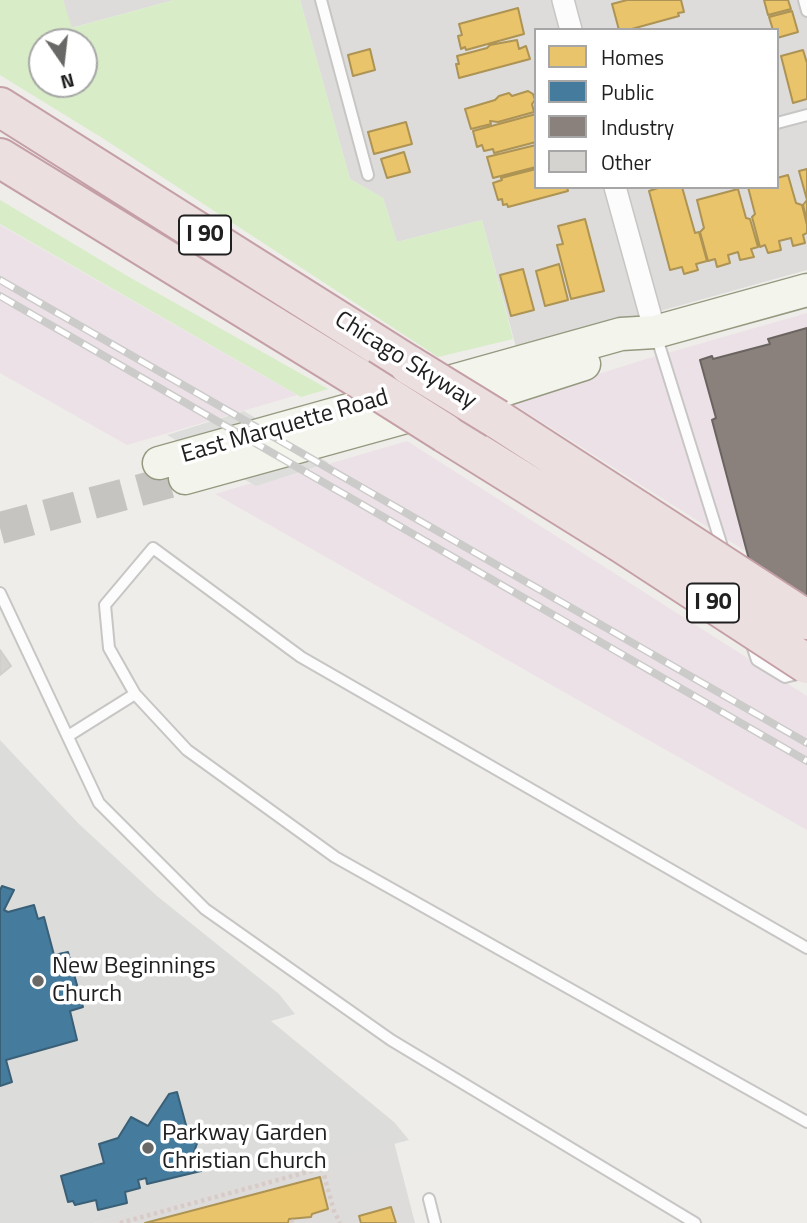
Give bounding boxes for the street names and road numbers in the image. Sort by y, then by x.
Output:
road number: I 90 [179,216,231,254]
street label: Chicago Skyway [329,306,481,416]
street label: East Marquette Road [178,384,392,470]
road number: I 90 [687,583,739,622]

